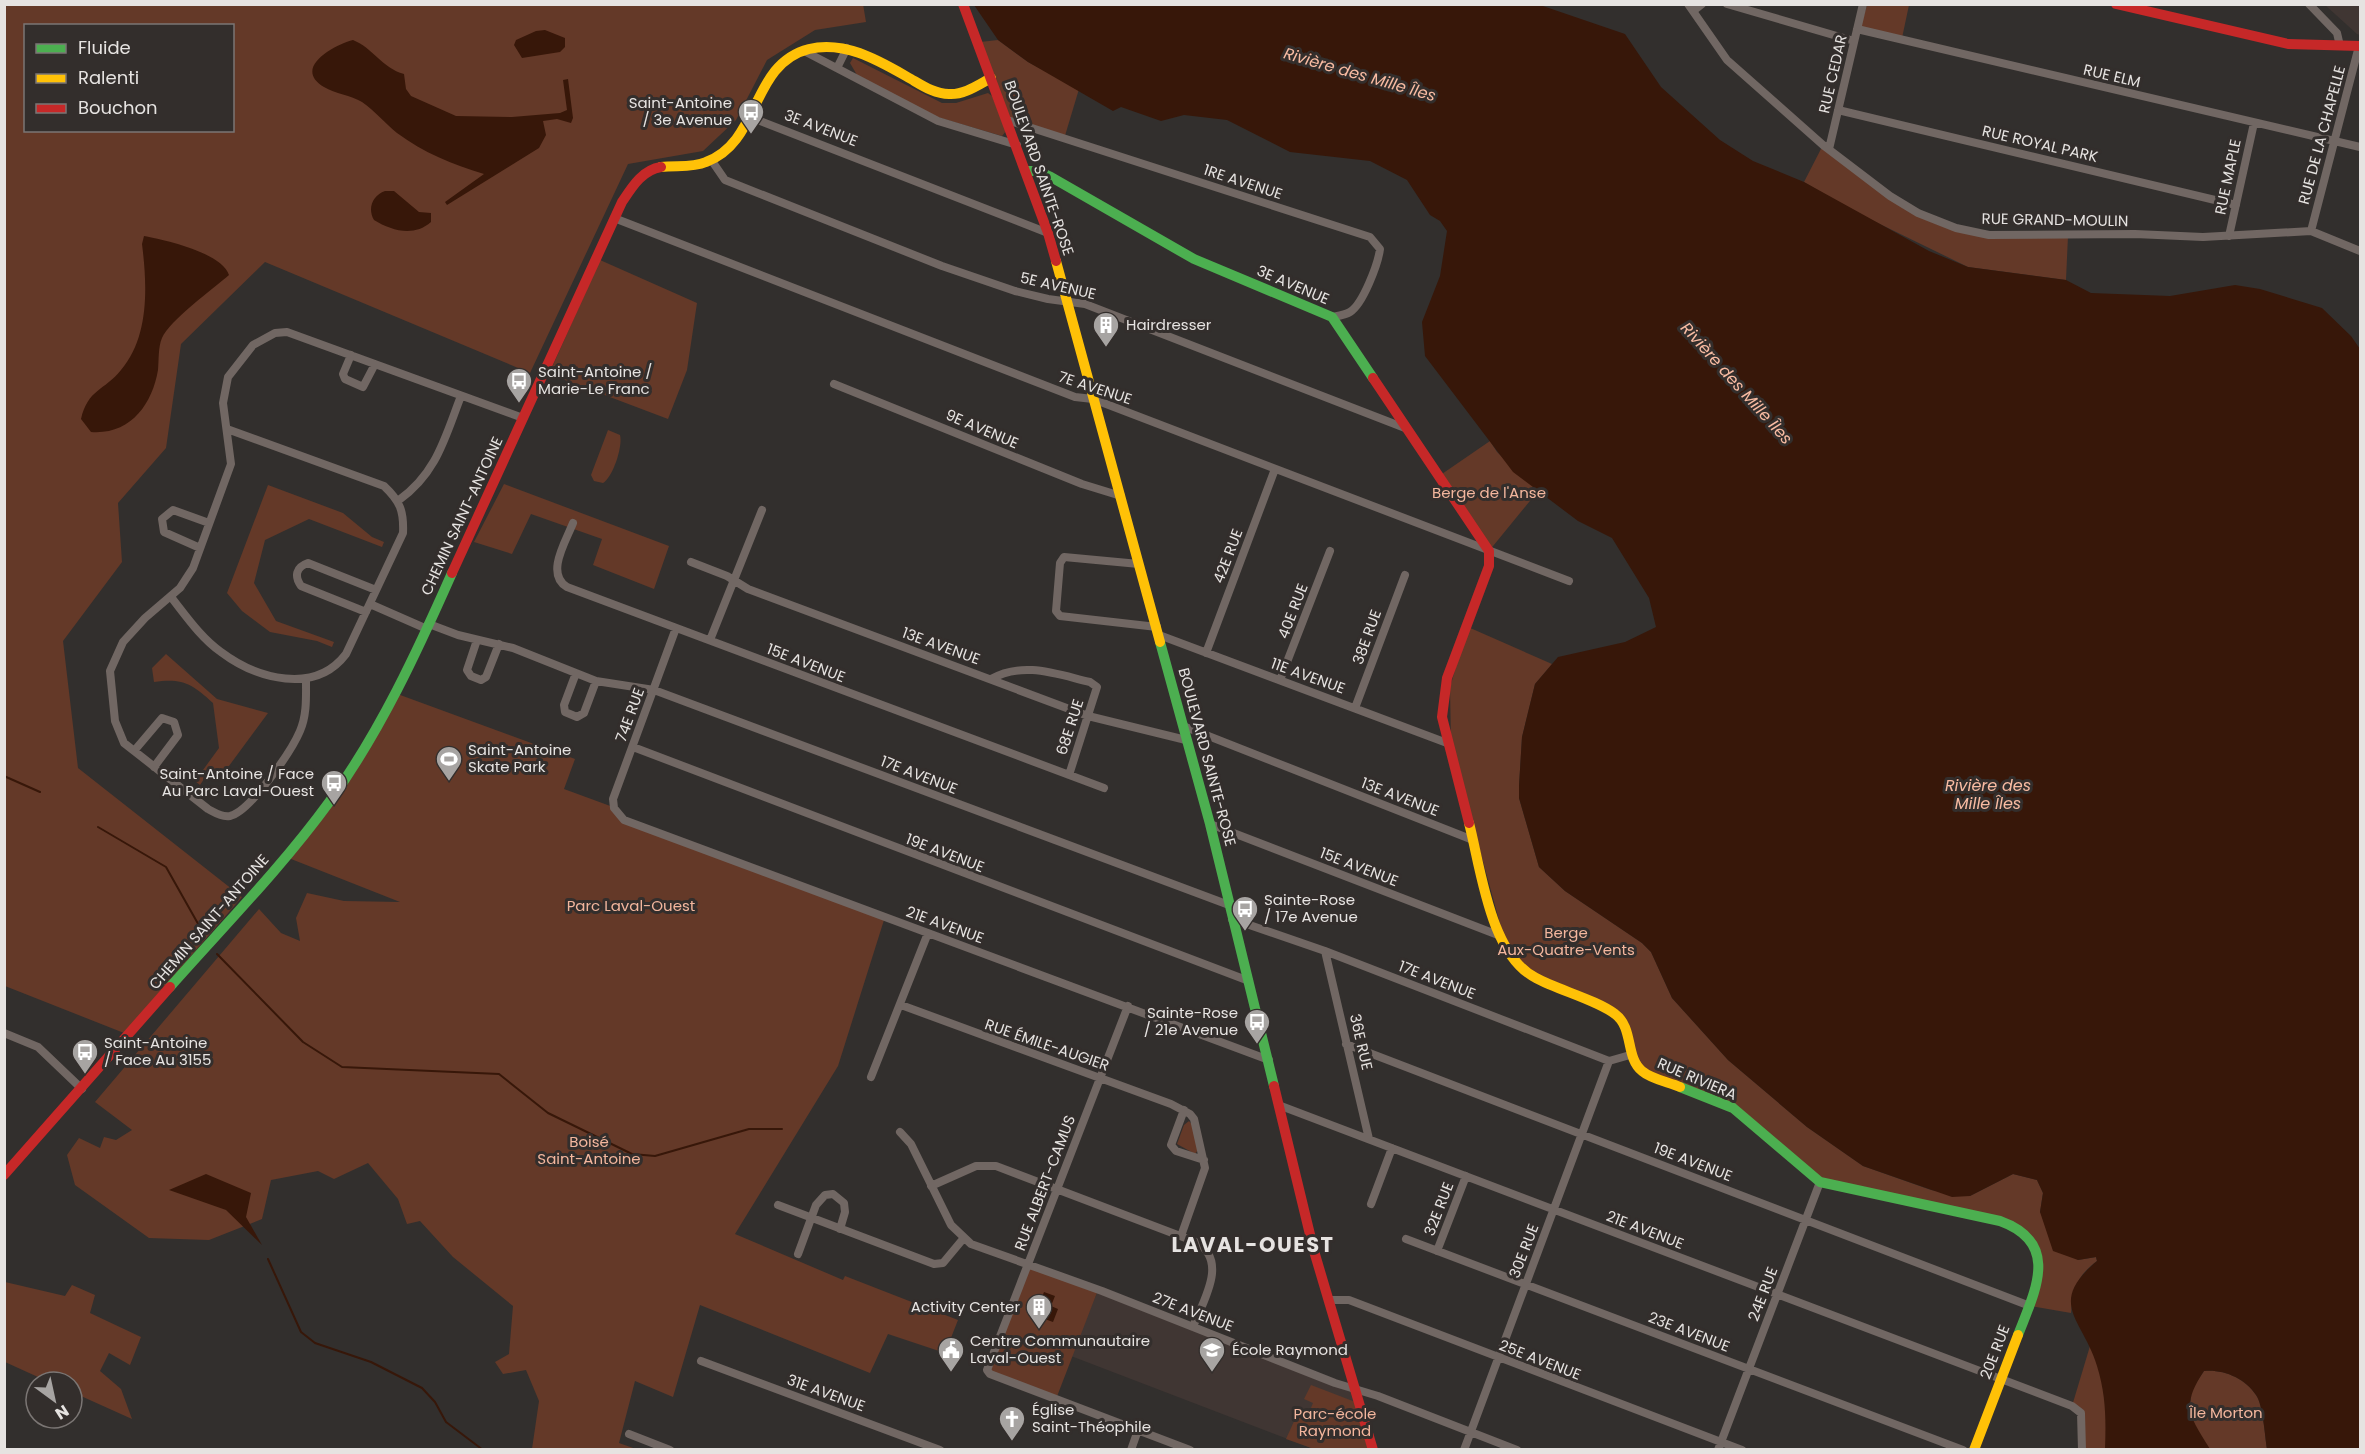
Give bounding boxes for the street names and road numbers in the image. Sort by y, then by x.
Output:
street label: RUE CEDAR [1813,33,1852,115]
street label: RUE ELM [2081,59,2143,92]
street label: RUE DE LA CHAPELLE [2293,63,2350,207]
street label: BOULEVARD SAINTE-ROSE [1000,77,1079,258]
street label: 3E AVENUE [782,104,861,151]
street label: RUE ROYAL PARK [1980,120,2100,167]
street label: RUE MAPLE [2209,137,2246,217]
street label: 1RE AVENUE [1201,159,1285,204]
street label: RUE GRAND-MOULIN [1981,208,2129,231]
street label: 3E AVENUE [1254,260,1333,309]
street label: 5E AVENUE [1018,267,1098,304]
street label: 7E AVENUE [1056,366,1135,409]
street label: 9E AVENUE [942,404,1022,453]
street label: CHEMIN SAINT-ANTOINE [416,433,508,599]
street label: 42E RUE [1208,526,1247,586]
street label: 40E RUE [1272,580,1313,641]
street label: 38E RUE [1347,606,1386,667]
street label: 13E AVENUE [899,622,983,669]
street label: 15E AVENUE [764,638,848,687]
street label: 11E AVENUE [1268,652,1348,699]
street label: BOULEVARD SAINTE-ROSE [1174,665,1241,848]
street label: 74E RUE [610,685,649,745]
street label: 68E RUE [1051,696,1088,757]
street label: 17E AVENUE [878,750,961,799]
street label: 13E AVENUE [1358,772,1442,821]
street label: 19E AVENUE [903,828,987,877]
street label: 15E AVENUE [1317,842,1401,891]
street label: CHEMIN SAINT-ANTOINE [144,850,273,994]
street label: 21E AVENUE [903,901,987,948]
street label: 17E AVENUE [1396,955,1479,1004]
street label: 36E RUE [1345,1012,1378,1072]
street label: RUE ÉMILE-AUGIER [982,1013,1112,1076]
street label: RUE RIVIERA [1654,1052,1740,1105]
street label: RUE ALBERT-CAMUS [1009,1112,1080,1254]
street label: 19E AVENUE [1651,1137,1735,1186]
street label: 32E RUE [1419,1179,1458,1239]
street label: 21E AVENUE [1603,1205,1687,1254]
street label: 30E RUE [1504,1220,1544,1281]
street label: 24E RUE [1743,1264,1782,1324]
street label: 27E AVENUE [1150,1287,1237,1337]
street label: 23E AVENUE [1646,1306,1733,1357]
street label: 20E RUE [1975,1322,2014,1382]
street label: 25E AVENUE [1496,1334,1584,1385]
street label: 31E AVENUE [784,1369,868,1416]

